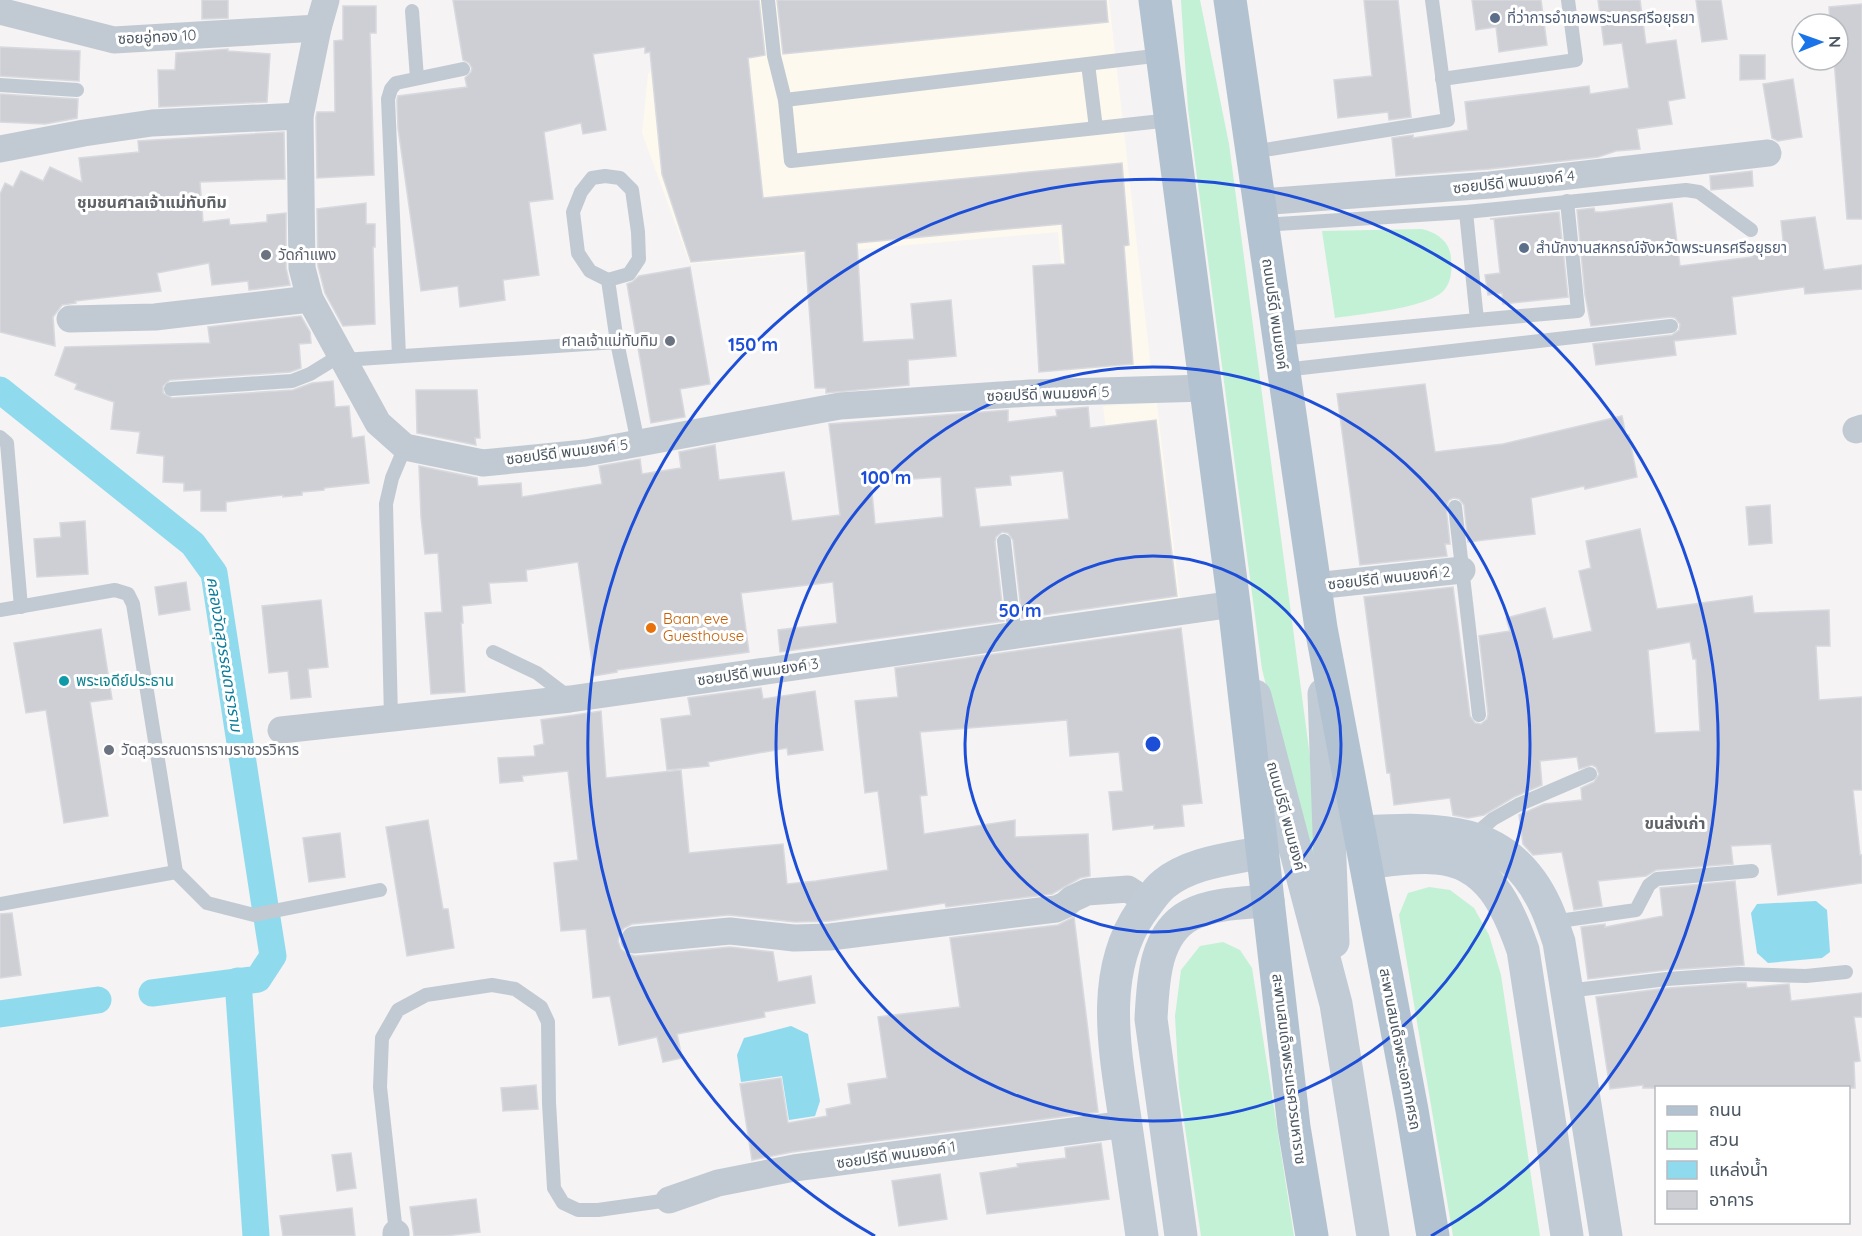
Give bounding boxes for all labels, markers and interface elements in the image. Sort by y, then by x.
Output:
place label: ที่ว่าการอำเภอพระนครศรีอยุธยา [1507,7,1695,27]
marker: ที่ว่าการอำเภอพระนครศรีอยุธยา [1488,11,1502,25]
north arrow [1790,12,1850,72]
street label: ซอยอู่ทอง 10 [117,25,197,48]
text: N [1825,36,1845,48]
street label: ซอยปรีดี พนมยงค์ 4 [1452,166,1576,197]
district label: ชุมชนศาลเจ้าแม่ทับทิม [77,192,227,212]
place label: สํานักงานสหกรณ์จังหวัดพระนครศรีอยุธยา [1536,238,1787,257]
marker: สํานักงานสหกรณ์จังหวัดพระนครศรีอยุธยา [1517,241,1531,255]
place label: วัดกำแพง [278,245,336,264]
marker: วัดกำแพง [259,248,273,262]
street label: ถนนปรีดี พนมยงค์ [1258,257,1293,371]
place label: ศาลเจ้าแม่ทับทิม [562,331,658,350]
text: 150 m [728,333,778,356]
marker: ศาลเจ้าแม่ทับทิม [663,334,677,348]
street label: ซอยปรีดี พนมยงค์ 5 [986,382,1110,405]
street label: ซอยปรีดี พนมยงค์ 5 [505,435,629,468]
text: 100 m [861,466,911,489]
street label: ซอยปรีดี พนมยงค์ 2 [1327,562,1451,593]
water label: คลองวัดสุวรรณดาราราม [202,575,247,734]
text: 50 m [998,599,1042,622]
place label: Baan eve Guesthouse [663,609,744,645]
marker: Baan eve Guesthouse [644,621,658,635]
street label: ซอยปรีดี พนมยงค์ 3 [696,654,820,689]
place label: พระเจดีย์ประธาน [76,671,174,690]
marker: พระเจดีย์ประธาน [57,674,71,688]
centre of rings [1143,734,1163,754]
place label: วัดสุวรรณดารารามราชวรวิหาร [121,740,299,759]
marker: วัดสุวรรณดารารามราชวรวิหาร [102,743,116,757]
street label: ถนนปรีดี พนมยงค์ [1263,759,1310,872]
district label: ขนส่งเก่า [1645,813,1705,833]
street label: สะพานสมเด็จพระเอกาทศรถ [1375,966,1425,1131]
street label: สะพานสมเด็จพระนเรศวรมหาราช [1268,972,1311,1165]
legend [1655,1086,1850,1224]
text: ถนน [1709,1098,1742,1121]
text: สวน [1709,1128,1739,1151]
street label: ซอยปรีดี พนมยงค์ 1 [835,1137,957,1172]
text: แหล่งน้ำ [1709,1157,1768,1181]
text: อาคาร [1709,1188,1754,1211]

